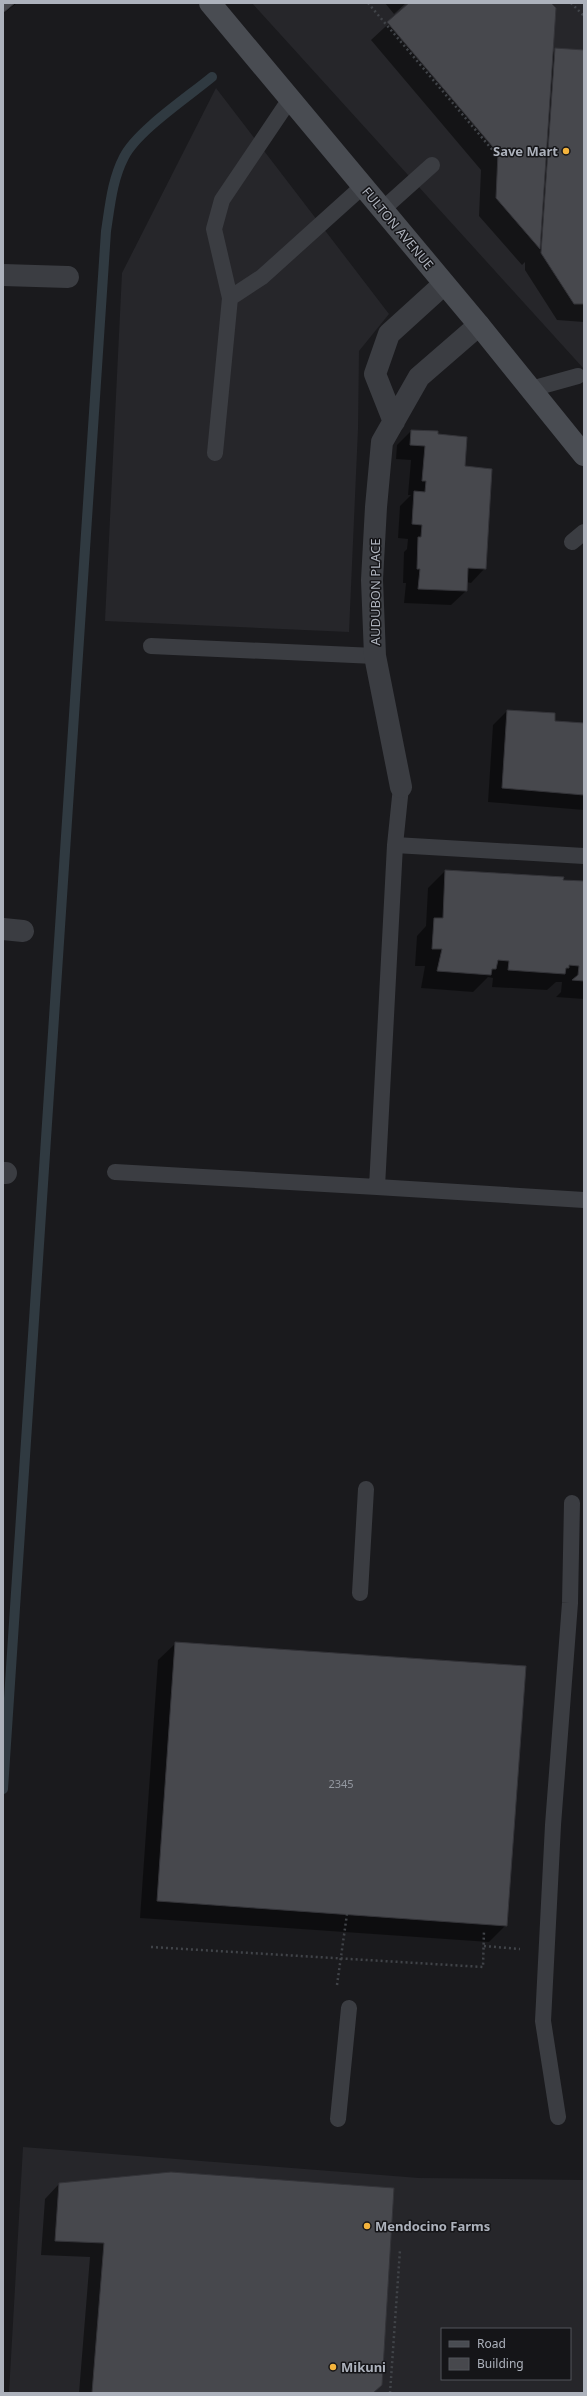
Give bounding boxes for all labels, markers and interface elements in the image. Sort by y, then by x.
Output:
place label: Save Mart [493,142,558,160]
marker: Save Mart [561,146,571,156]
street label: FULTON AVENUE [358,183,438,273]
street label: AUDUBON PLACE [366,539,384,645]
house number: 2345 [328,1776,354,1791]
place label: Mendocino Farms [375,2217,490,2235]
marker: Mendocino Farms [362,2221,372,2231]
legend [441,2328,571,2380]
text: Road [477,2335,506,2352]
text: Building [477,2355,524,2372]
place label: Mikuni [341,2358,386,2376]
marker: Mikuni [328,2362,338,2372]

